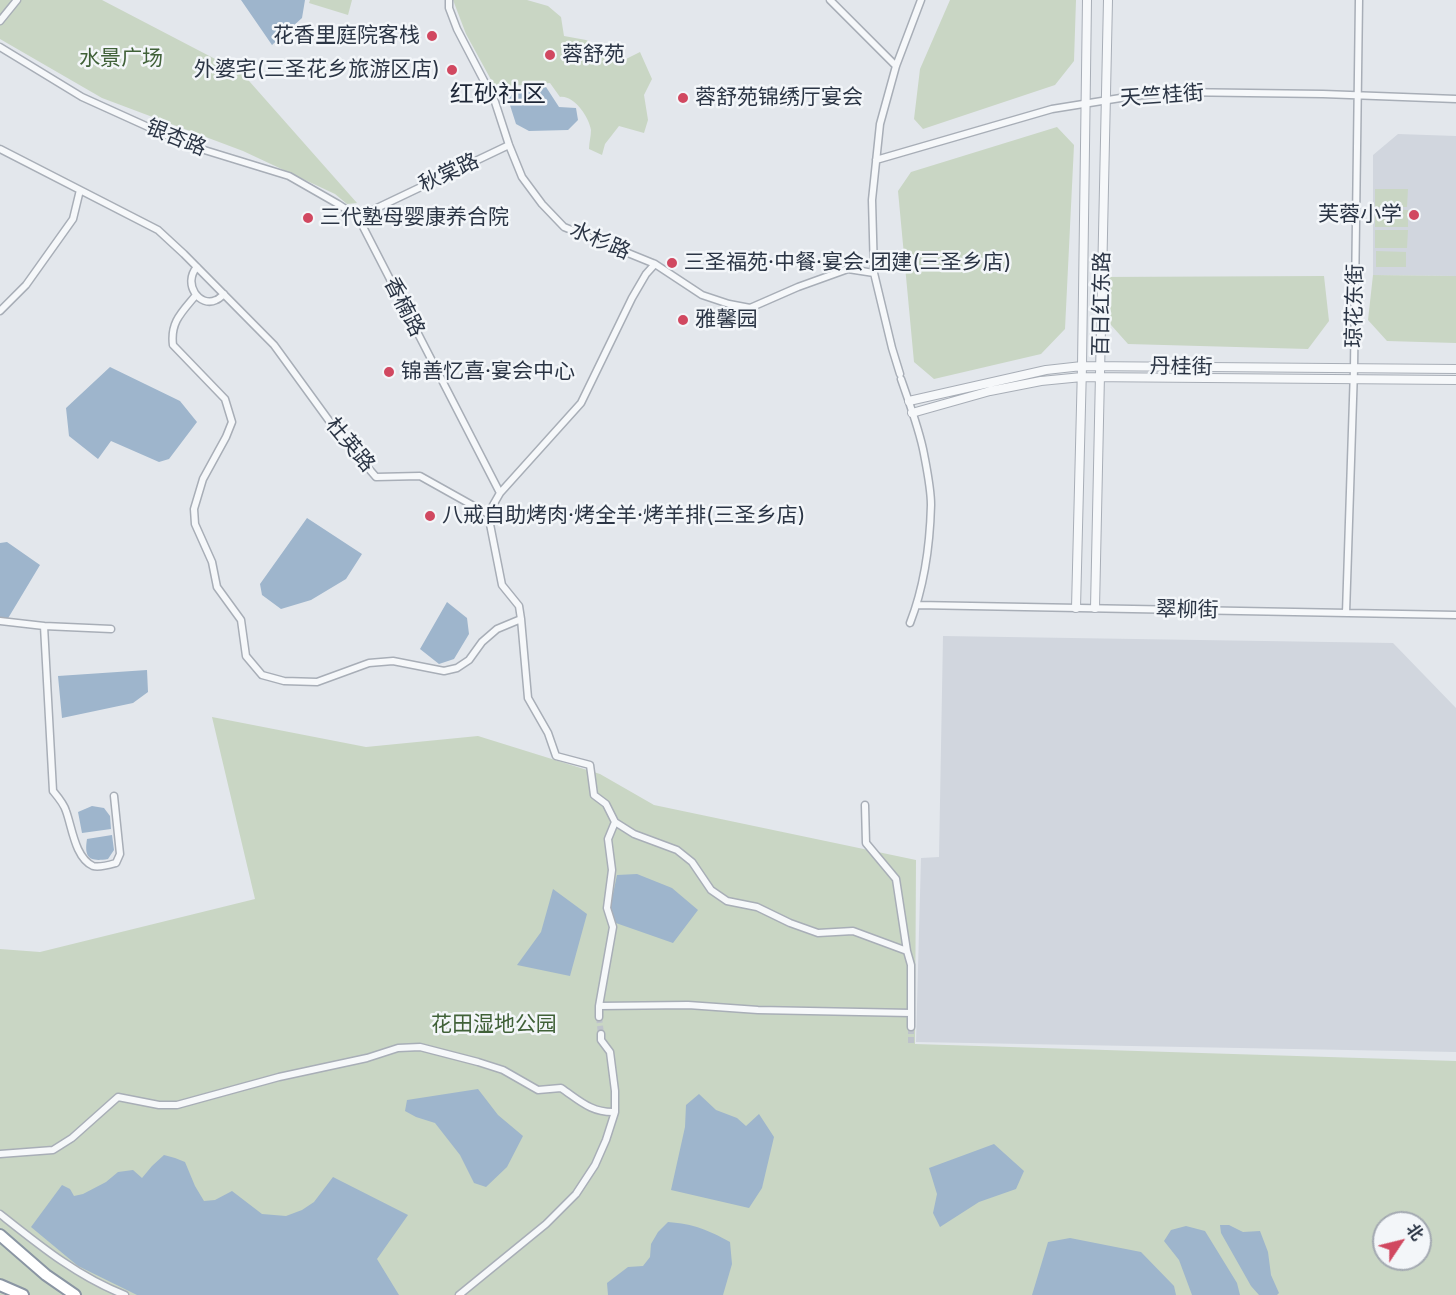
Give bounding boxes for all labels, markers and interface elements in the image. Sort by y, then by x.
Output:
place label: 花香里庭院客栈 [273,23,420,49]
marker: 花香里庭院客栈 [425,29,439,43]
place label: 蓉舒苑 [562,42,625,68]
park label: 水景广场 [79,46,163,72]
marker: 蓉舒苑 [543,48,557,62]
place label: 外婆宅(三圣花乡旅游区店) [194,57,440,83]
marker: 外婆宅(三圣花乡旅游区店) [445,63,459,77]
district label: 红砂社区 [450,81,546,109]
street label: 天竺桂街 [1119,81,1205,111]
place label: 蓉舒苑锦绣厅宴会 [695,85,863,111]
marker: 蓉舒苑锦绣厅宴会 [676,91,690,105]
street label: 银杏路 [142,115,210,161]
street label: 秋棠路 [415,148,483,198]
place label: 芙蓉小学 [1318,202,1402,228]
place label: 三代塾母婴康养合院 [320,205,509,231]
marker: 芙蓉小学 [1407,208,1421,222]
marker: 三代塾母婴康养合院 [301,211,315,225]
street label: 水杉路 [566,217,634,265]
place label: 三圣福苑·中餐·宴会·团建(三圣乡店) [684,250,1011,276]
street label: 百日红东路 [1088,251,1116,357]
marker: 三圣福苑·中餐·宴会·团建(三圣乡店) [665,256,679,270]
street label: 琼花东街 [1342,264,1368,348]
street label: 香楠路 [378,273,430,341]
place label: 雅馨园 [695,307,758,333]
marker: 雅馨园 [676,313,690,327]
street label: 丹桂街 [1149,354,1213,380]
place label: 锦善忆喜·宴会中心 [401,359,575,385]
marker: 锦善忆喜·宴会中心 [382,365,396,379]
street label: 杜英路 [320,413,380,477]
place label: 八戒自助烤肉·烤全羊·烤羊排(三圣乡店) [442,503,805,529]
marker: 八戒自助烤肉·烤全羊·烤羊排(三圣乡店) [423,509,437,523]
street label: 翠柳街 [1155,597,1219,623]
park label: 花田湿地公园 [431,1012,557,1038]
north arrow [1372,1211,1432,1271]
text: 北 [1402,1220,1428,1244]

